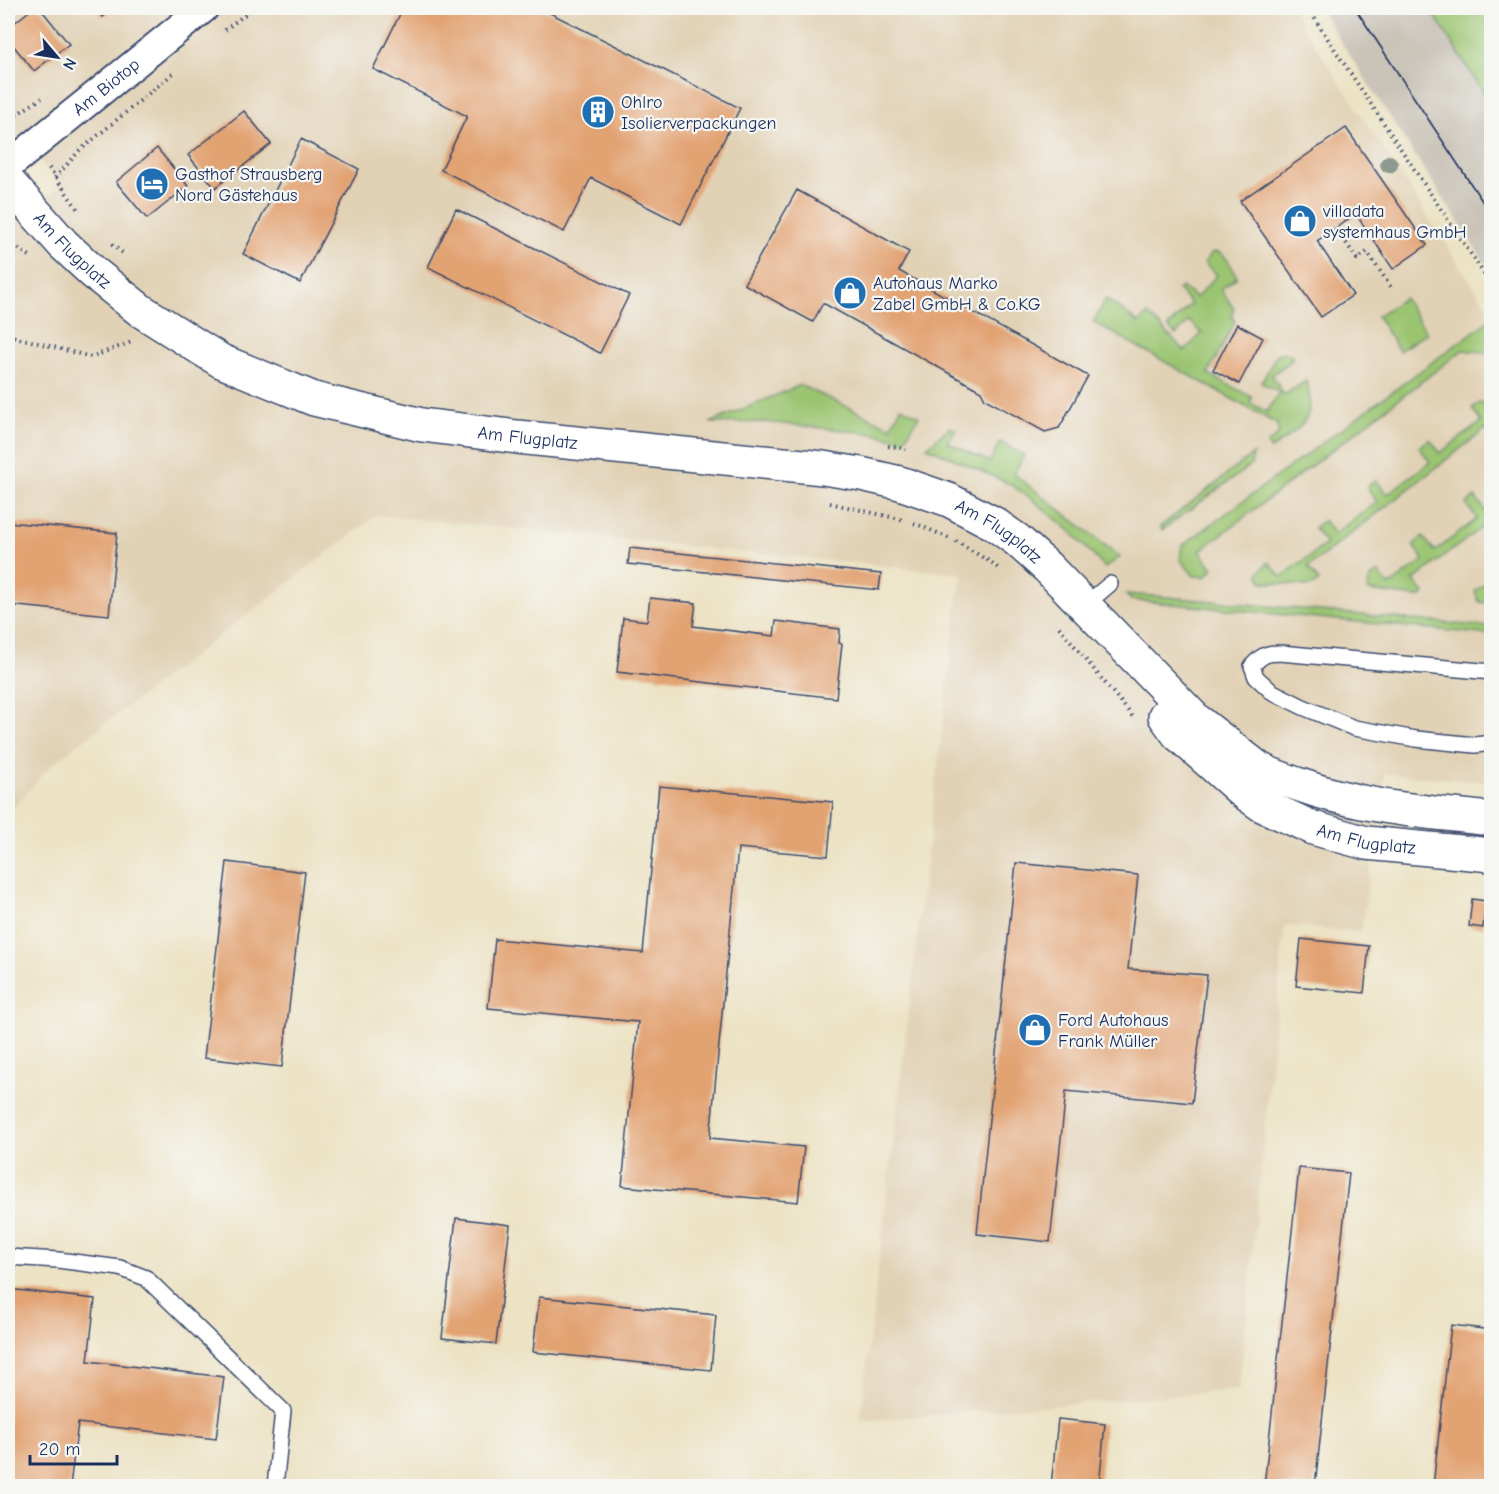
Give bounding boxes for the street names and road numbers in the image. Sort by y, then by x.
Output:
street label: Am Biotop [68,54,144,120]
street label: Am Flugplatz [29,208,115,293]
street label: Am Flugplatz [476,422,579,454]
street label: Am Flugplatz [952,495,1046,568]
street label: Am Flugplatz [1315,819,1417,858]

